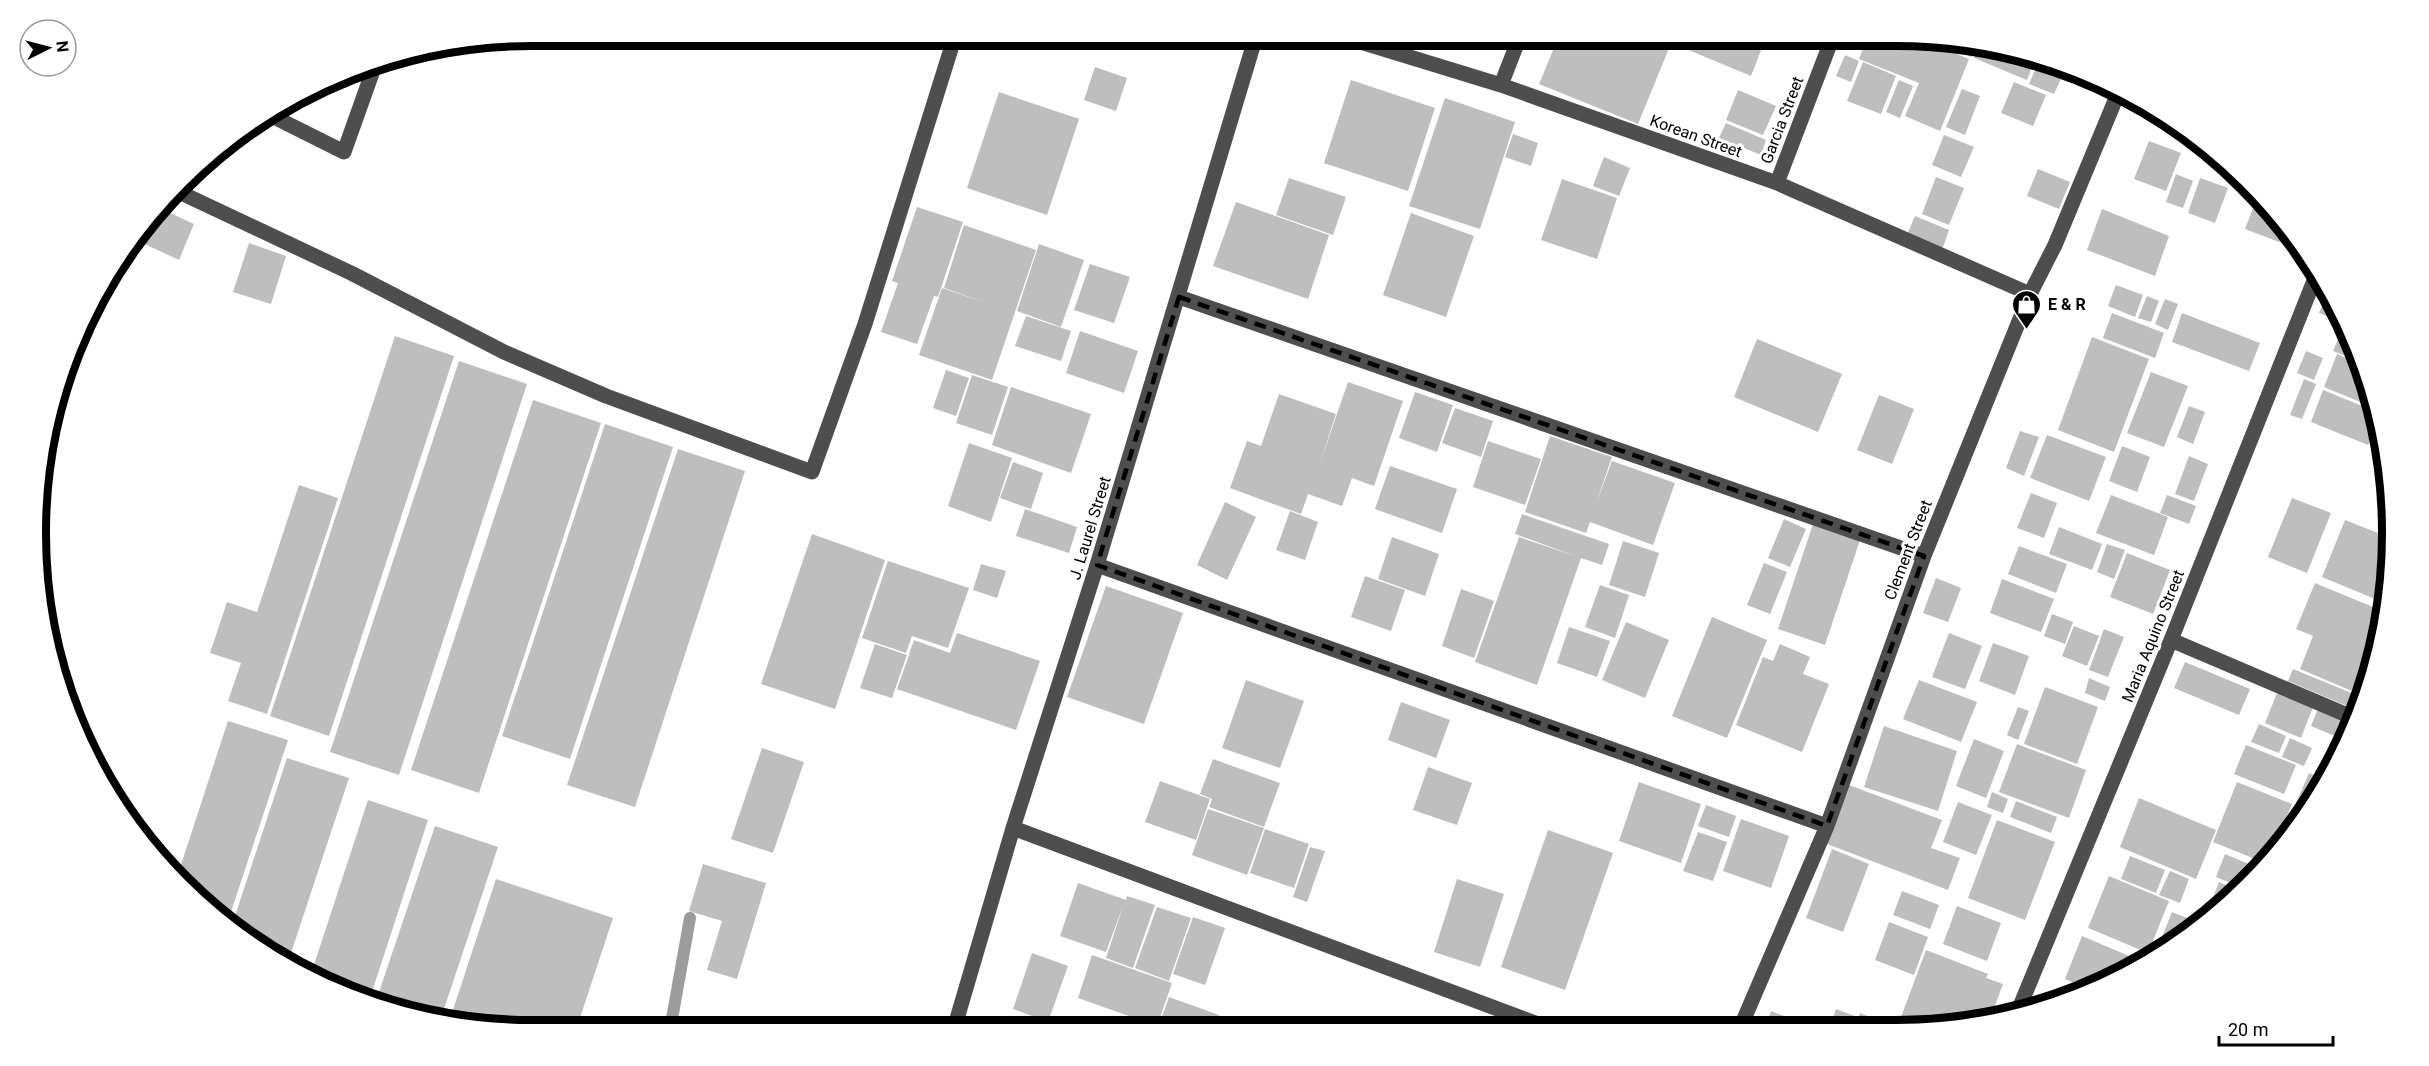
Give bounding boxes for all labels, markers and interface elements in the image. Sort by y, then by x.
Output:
north arrow [18,18,78,78]
text: N [52,40,72,53]
street label: Garcia Street [1757,74,1807,166]
street label: Korean Street [1647,111,1745,161]
shop icon: E & R [2011,288,2043,330]
place label: E & R [2048,295,2086,314]
street label: J. Laurel Street [1065,474,1115,582]
street label: Clement Street [1880,497,1936,603]
street label: Maria Aquino Street [2118,567,2188,705]
scale bar [2219,1009,2333,1047]
text: 20 m [2228,1019,2268,1040]

